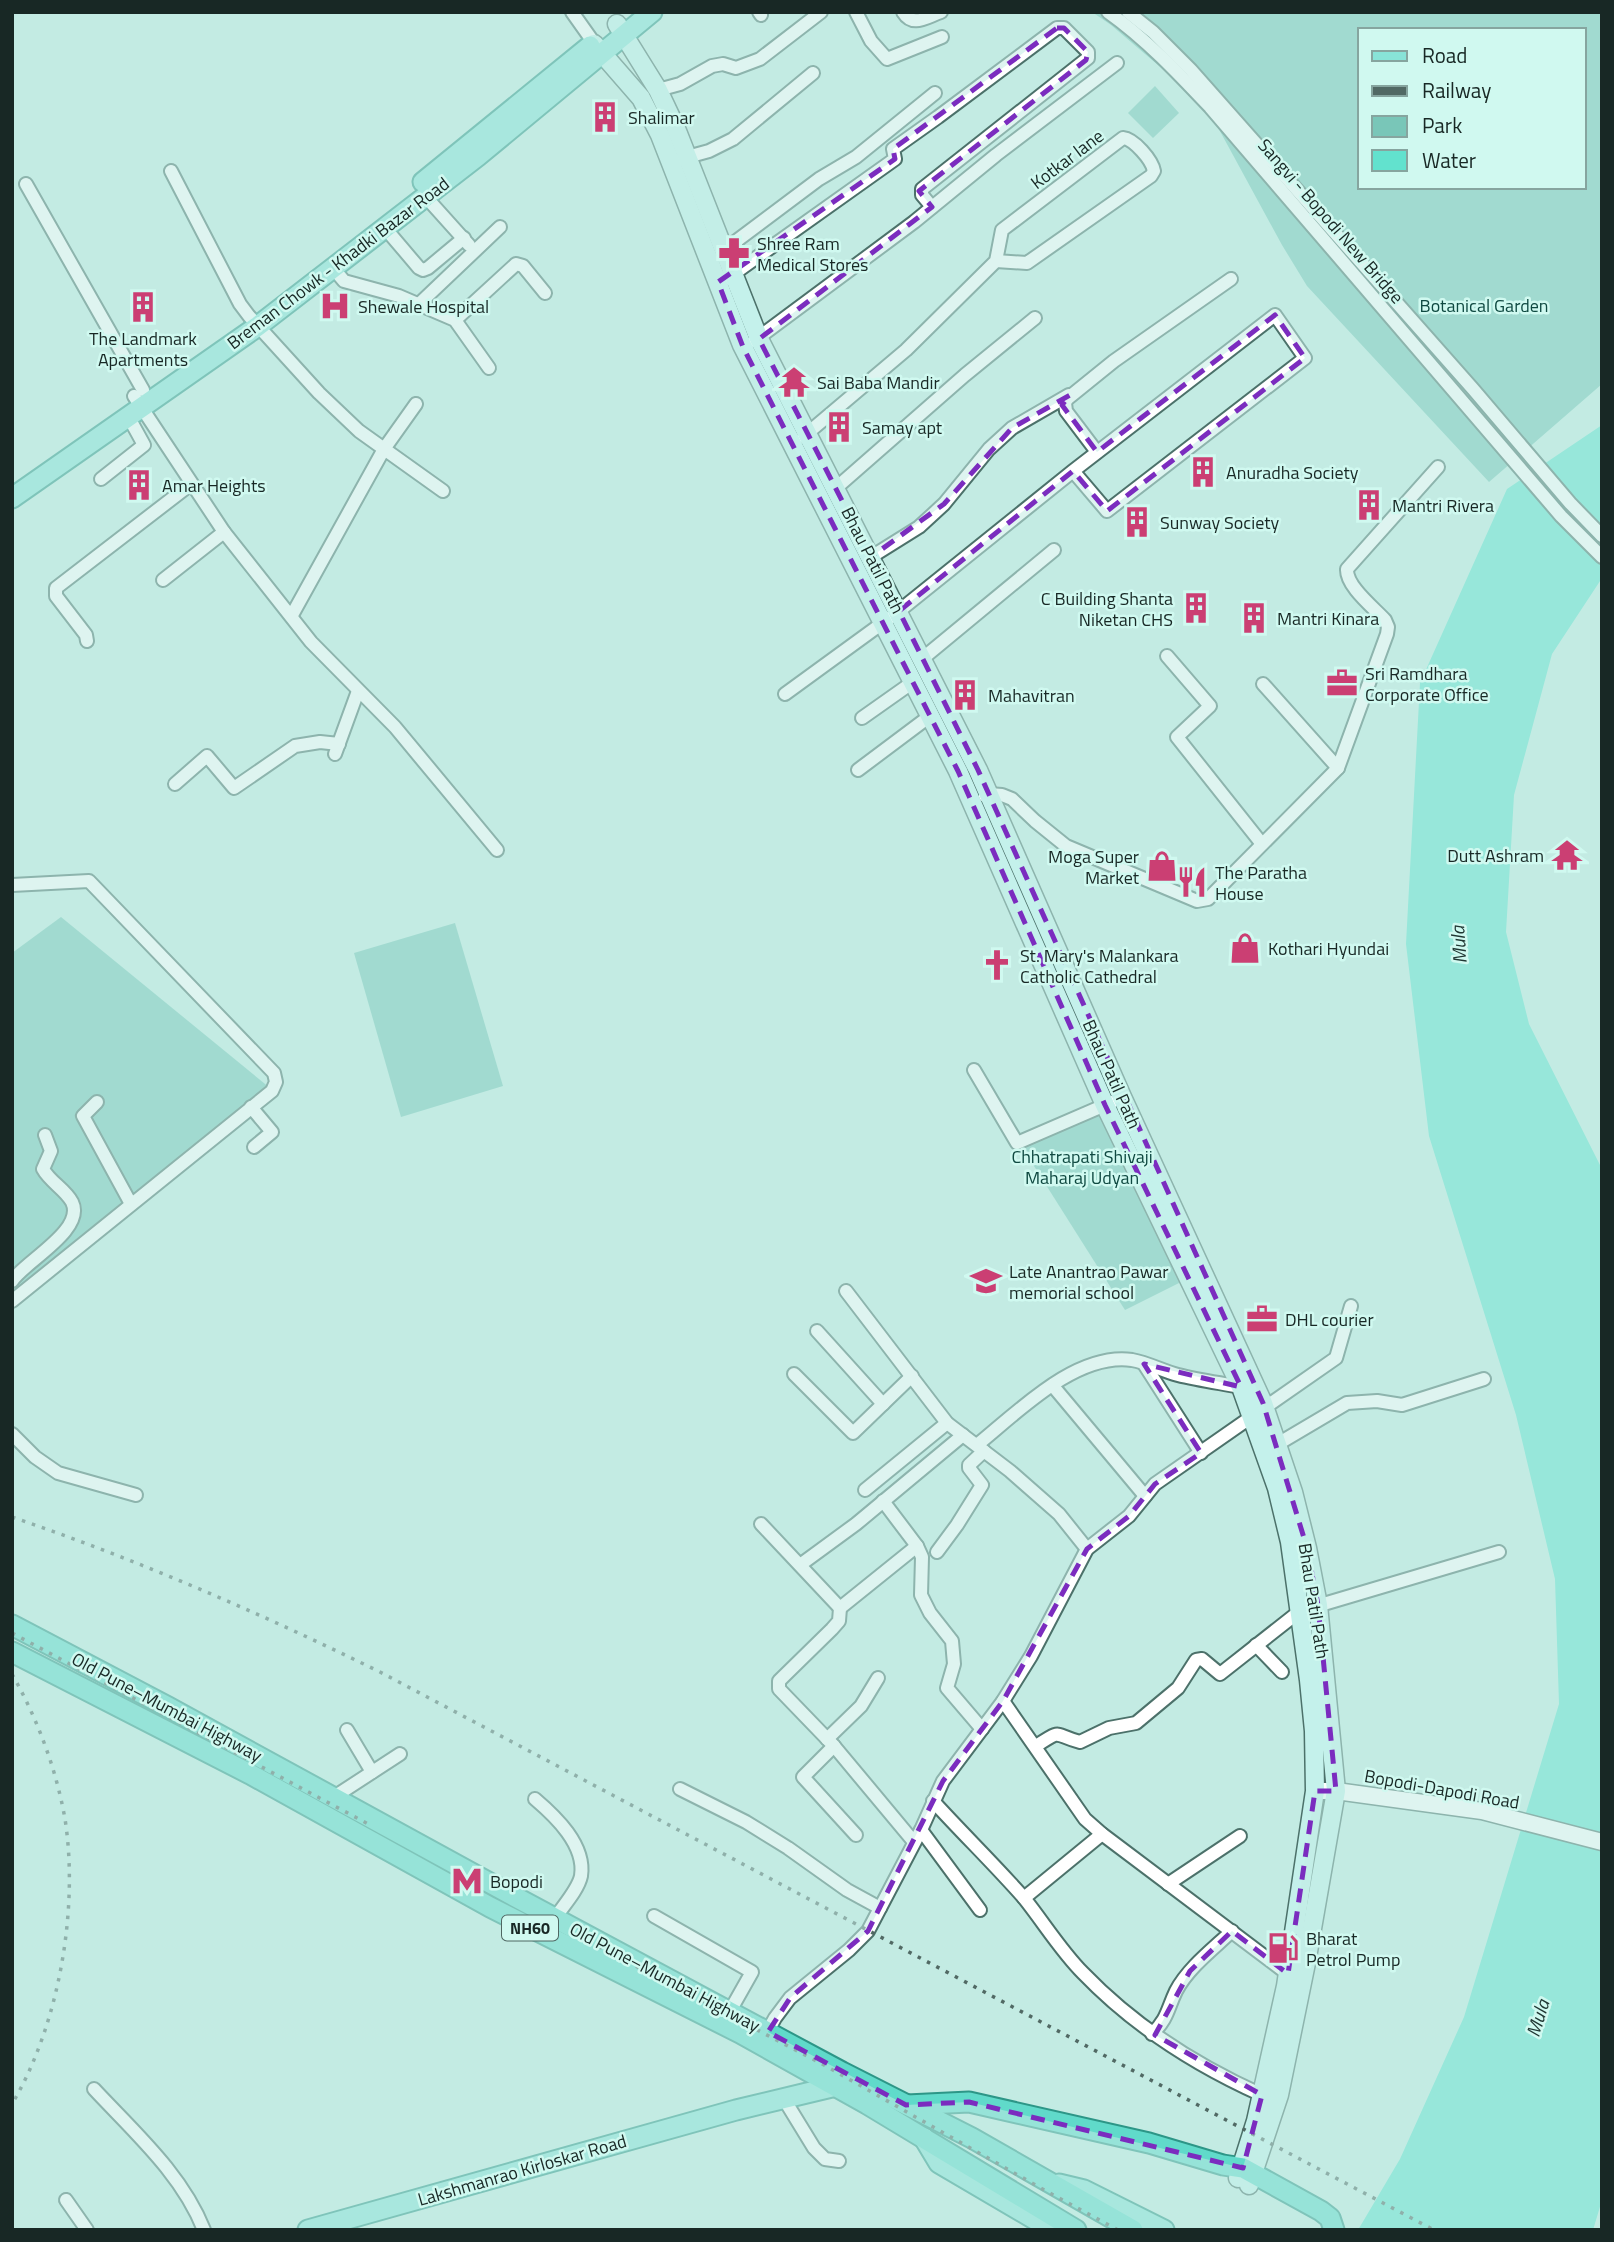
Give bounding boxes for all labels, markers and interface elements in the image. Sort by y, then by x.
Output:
legend [1358,28,1586,189]
text: Road [1422,39,1467,71]
text: Railway [1422,74,1491,106]
building icon: Shalimar [588,100,622,134]
place label: Shalimar [628,104,695,131]
text: Park [1422,109,1462,141]
street label: Kotkar lane [1025,123,1109,195]
street label: Sangvi - Bopodi New Bridge [1252,133,1410,309]
text: Water [1422,144,1476,176]
street label: Breman Chowk - Khadki Bazar Road [221,170,455,356]
place label: Shree Ram Medical Stores [757,230,869,278]
pharmacy icon: Shree Ram Medical Stores [717,236,751,270]
hospital icon: Shewale Hospital [318,289,352,323]
building icon: The Landmark Apartments [126,290,160,324]
park label: Botanical Garden [1420,292,1548,319]
place label: Shewale Hospital [358,293,489,320]
place label: The Landmark Apartments [89,325,197,373]
temple icon: Sai Baba Mandir [777,365,811,399]
place label: Sai Baba Mandir [817,369,940,396]
building icon: Samay apt [822,410,856,444]
place label: Samay apt [862,414,943,441]
building icon: Anuradha Society [1186,455,1220,489]
place label: Anuradha Society [1226,459,1359,486]
building icon: Amar Heights [122,468,156,502]
place label: Amar Heights [162,472,266,499]
building icon: Mantri Rivera [1352,488,1386,522]
place label: Mantri Rivera [1392,492,1494,519]
street label: Bhau Patil Path [834,502,912,618]
building icon: Sunway Society [1120,505,1154,539]
place label: Sunway Society [1160,509,1280,536]
place label: C Building Shanta Niketan CHS [1041,585,1173,633]
building icon: C Building Shanta Niketan CHS [1179,591,1213,625]
building icon: Mantri Kinara [1237,601,1271,635]
place label: Mantri Kinara [1277,605,1379,632]
place label: Sri Ramdhara Corporate Office [1365,660,1489,708]
office icon: Sri Ramdhara Corporate Office [1325,666,1359,700]
building icon: Mahavitran [948,678,982,712]
place label: Mahavitran [988,682,1075,709]
temple icon: Dutt Ashram [1550,838,1584,872]
place label: Dutt Ashram [1447,842,1544,869]
place label: Moga Super Market [1048,843,1140,891]
shop icon: Moga Super Market [1145,849,1179,883]
place label: The Paratha House [1215,859,1307,907]
restaurant icon: The Paratha House [1175,865,1209,899]
water label: Mula [1442,924,1474,965]
shop icon: Kothari Hyundai [1228,931,1262,965]
place label: Kothari Hyundai [1268,935,1389,962]
place label: St. Mary's Malankara Catholic Cathedral [1020,942,1179,990]
church icon: St. Mary's Malankara Catholic Cathedral [980,948,1014,982]
street label: Bhau Patil Path [1076,1015,1148,1133]
park label: Chhatrapati Shivaji Maharaj Udyan [1011,1143,1153,1191]
place label: Late Anantrao Pawar memorial school [1009,1258,1169,1306]
school or university icon: Late Anantrao Pawar memorial school [969,1264,1003,1298]
office icon: DHL courier [1245,1302,1279,1336]
place label: DHL courier [1285,1306,1374,1333]
street label: Bhau Patil Path [1292,1541,1336,1661]
street label: Old Pune–Mumbai Highway [67,1645,267,1769]
street label: Bopodi-Dapodi Road [1362,1762,1522,1816]
metro station icon: Bopodi [450,1864,484,1898]
place label: Bopodi [490,1868,543,1895]
street label: Old Pune–Mumbai Highway [565,1915,765,2039]
road number: NH60 [502,1916,558,1940]
place label: Bharat Petrol Pump [1306,1925,1400,1973]
fuel station icon: Bharat Petrol Pump [1266,1931,1300,1965]
water label: Mula [1518,1994,1557,2040]
street label: Lakshmanrao Kirloskar Road [414,2127,630,2213]

